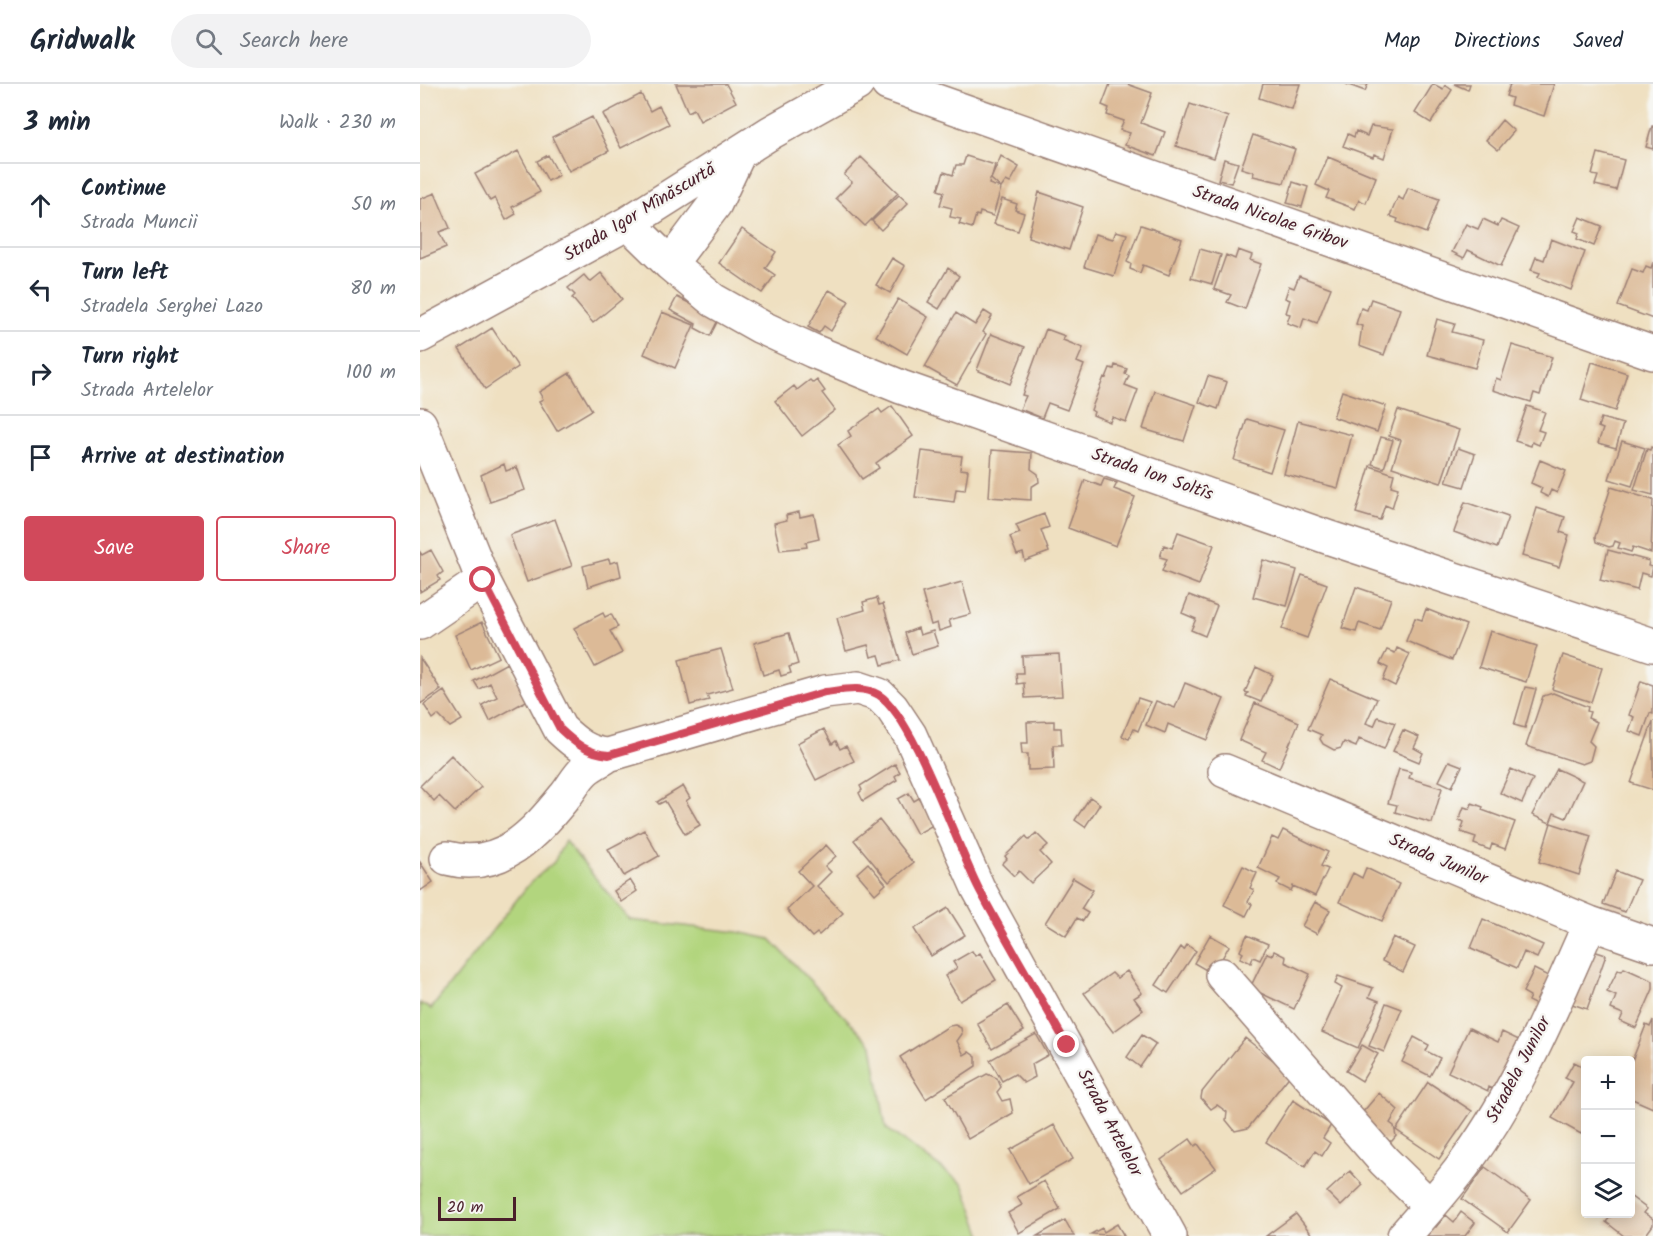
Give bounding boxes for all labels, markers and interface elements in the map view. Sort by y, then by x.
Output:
search box [171,14,591,68]
text: Gridwalk [30,19,135,64]
text: Search here [240,24,348,59]
icon: search [192,25,225,58]
text: Map [1384,25,1420,58]
text: Directions [1453,25,1540,58]
text: Saved [1573,25,1623,58]
text: 3 min [24,102,91,144]
text: Walk · 230 m [279,107,396,139]
street label: Strada Igor Mînăscurtă [558,155,723,270]
text: Continue [81,172,166,207]
street label: Strada Nicolae Gribov [1188,178,1352,258]
icon: ahead [24,189,57,222]
text: 50 m [351,189,396,221]
text: Strada Muncii [81,207,197,239]
text: Turn left [81,256,168,291]
icon: left [24,273,57,306]
text: 80 m [350,273,396,305]
text: Stradela Serghei Lazo [81,291,263,323]
text: Turn right [81,340,179,375]
icon: right [24,357,57,390]
text: 100 m [346,357,396,389]
text: Strada Artelelor [81,375,213,407]
text: Arrive at destination [81,440,284,475]
icon: arrive [24,441,57,474]
street label: Strada Ion Soltîs [1087,441,1217,510]
button: Save [24,516,204,581]
button: Share [216,516,396,581]
route start [469,566,495,592]
street label: Strada Junilor [1384,826,1493,894]
street label: Stradela Junilor [1479,1010,1560,1129]
route end [1053,1031,1079,1057]
map controls [1581,1056,1635,1218]
button: + [1581,1056,1635,1110]
street label: Strada Artelelor [1068,1064,1150,1183]
button: − [1581,1110,1635,1164]
button: layers [1581,1164,1635,1218]
scale bar [438,1194,516,1222]
text: 20 m [447,1195,483,1220]

